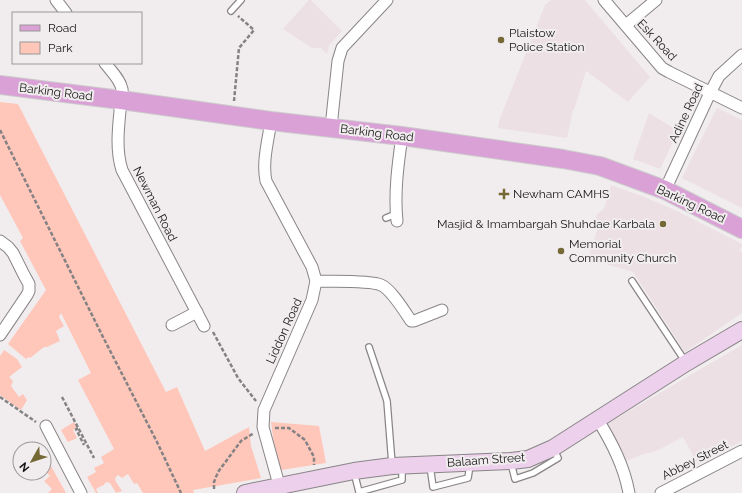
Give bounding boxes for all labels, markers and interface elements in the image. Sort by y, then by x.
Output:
legend [12,12,142,64]
street label: Esk Road [634,16,680,64]
text: Road [48,21,77,35]
place label: Plaistow Police Station [509,26,584,54]
marker: Plaistow Police Station [496,35,506,45]
text: Park [48,41,73,55]
street label: Barking Road [18,81,94,103]
street label: Adine Road [666,81,706,145]
street label: Barking Road [339,122,415,144]
street label: Newman Road [130,164,180,244]
street label: Barking Road [655,182,727,226]
place label: Newham CAMHS [513,187,609,201]
marker: Newham CAMHS [498,188,510,200]
place label: Masjid & Imambargah Shuhdae Karbala [437,217,655,231]
marker: Masjid & Imambargah Shuhdae Karbala [658,219,668,229]
place label: Memorial Community Church [569,237,676,265]
marker: Memorial Community Church [556,246,566,256]
street label: Liddon Road [263,296,305,366]
street label: Abbey Street [660,437,730,483]
north arrow [12,441,52,481]
street label: Balaam Street [446,450,526,470]
text: N [17,460,32,474]

